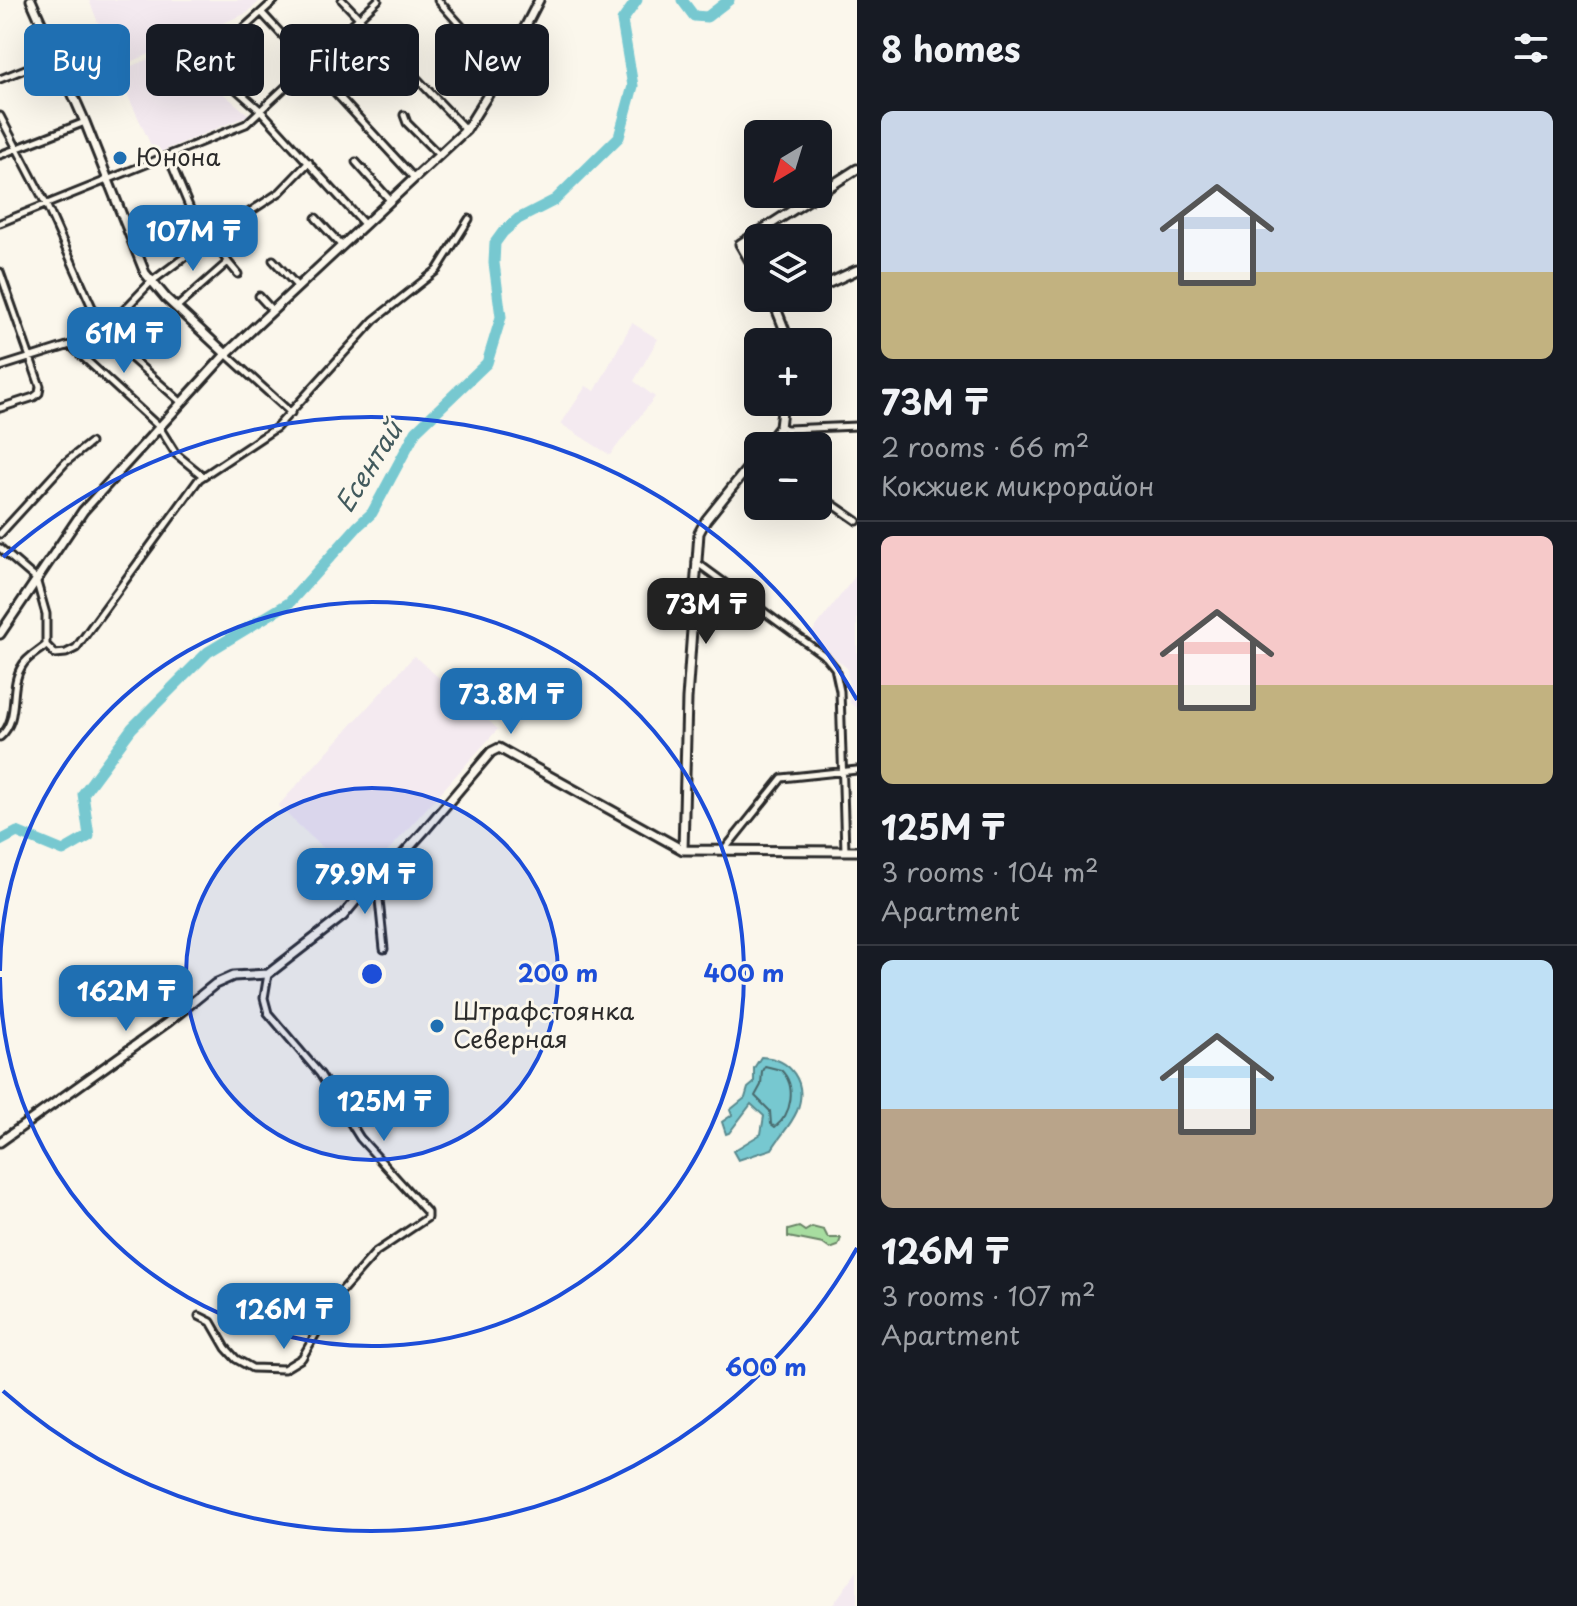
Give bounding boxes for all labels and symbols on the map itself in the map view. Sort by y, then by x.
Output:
north arrow [744,120,832,208]
place label: Юнона [136,138,220,174]
marker: Юнона [111,149,129,167]
pin: 107M ₸ [128,205,258,273]
pin: 61M ₸ [68,307,180,375]
water label: Есентай [325,410,413,519]
pin: 73M ₸ [650,578,762,646]
pin: 73.8M ₸ [437,668,585,736]
pin: 79.9M ₸ [291,848,439,916]
text: 200 m [518,954,598,990]
text: 400 m [703,954,785,990]
centre of rings [358,960,386,988]
pin: 162M ₸ [61,965,191,1033]
place label: Штрафстоянка Северная [453,992,634,1056]
marker: Штрафстоянка Северная [428,1017,446,1035]
pin: 125M ₸ [319,1075,449,1143]
pin: 126M ₸ [219,1283,349,1351]
text: 600 m [725,1348,807,1384]

